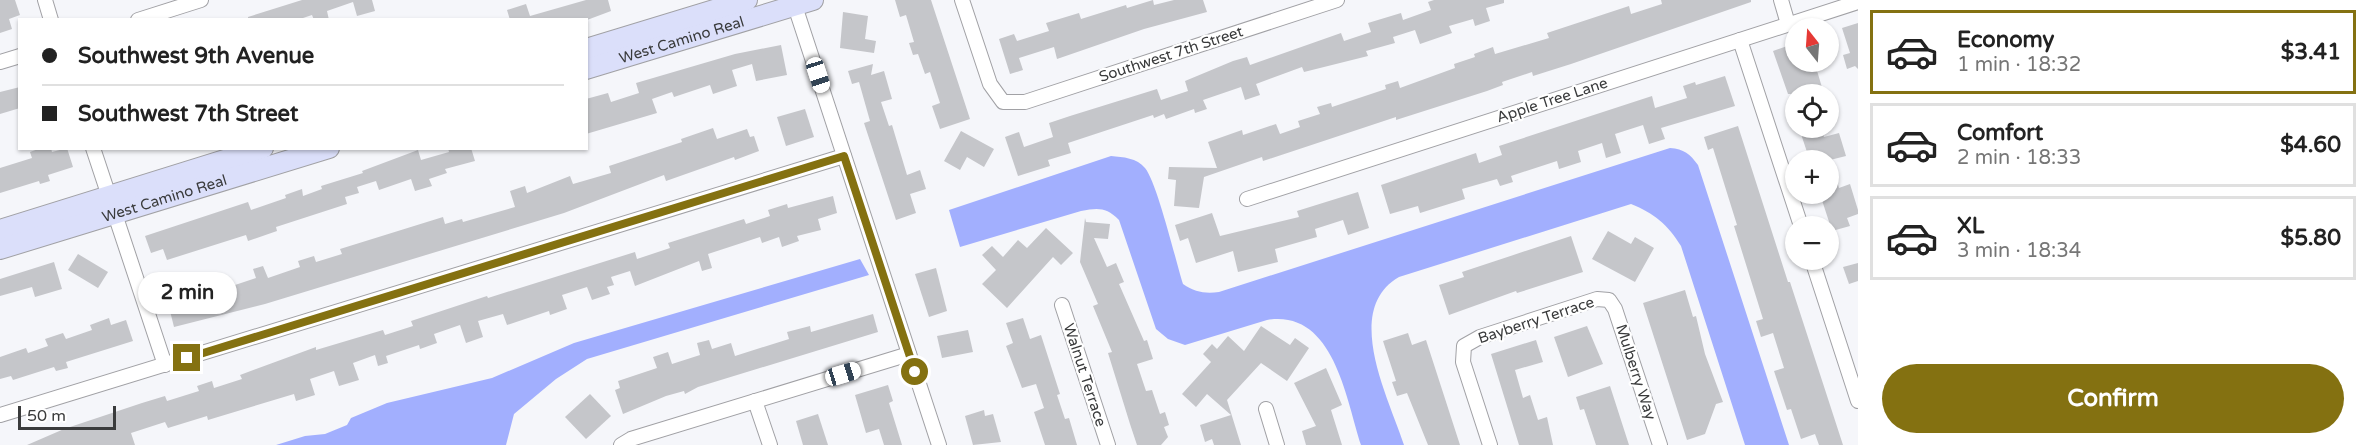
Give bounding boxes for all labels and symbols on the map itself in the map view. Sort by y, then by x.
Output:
street label: West Camino Real [617,12,746,67]
north arrow [1785,18,1839,72]
street label: Southwest 7th Street [1097,22,1246,86]
car [804,55,832,95]
street label: Apple Tree Lane [1494,74,1610,126]
street label: West Camino Real [100,171,229,226]
callout: 2 min [138,271,237,313]
street label: Bayberry Terrace [1476,293,1596,347]
street label: Walnut Terrace [1060,321,1110,429]
street label: Mulberry Way [1612,322,1660,422]
route end [173,344,200,371]
route start [901,358,928,385]
car [823,360,863,388]
scale bar [18,403,116,430]

